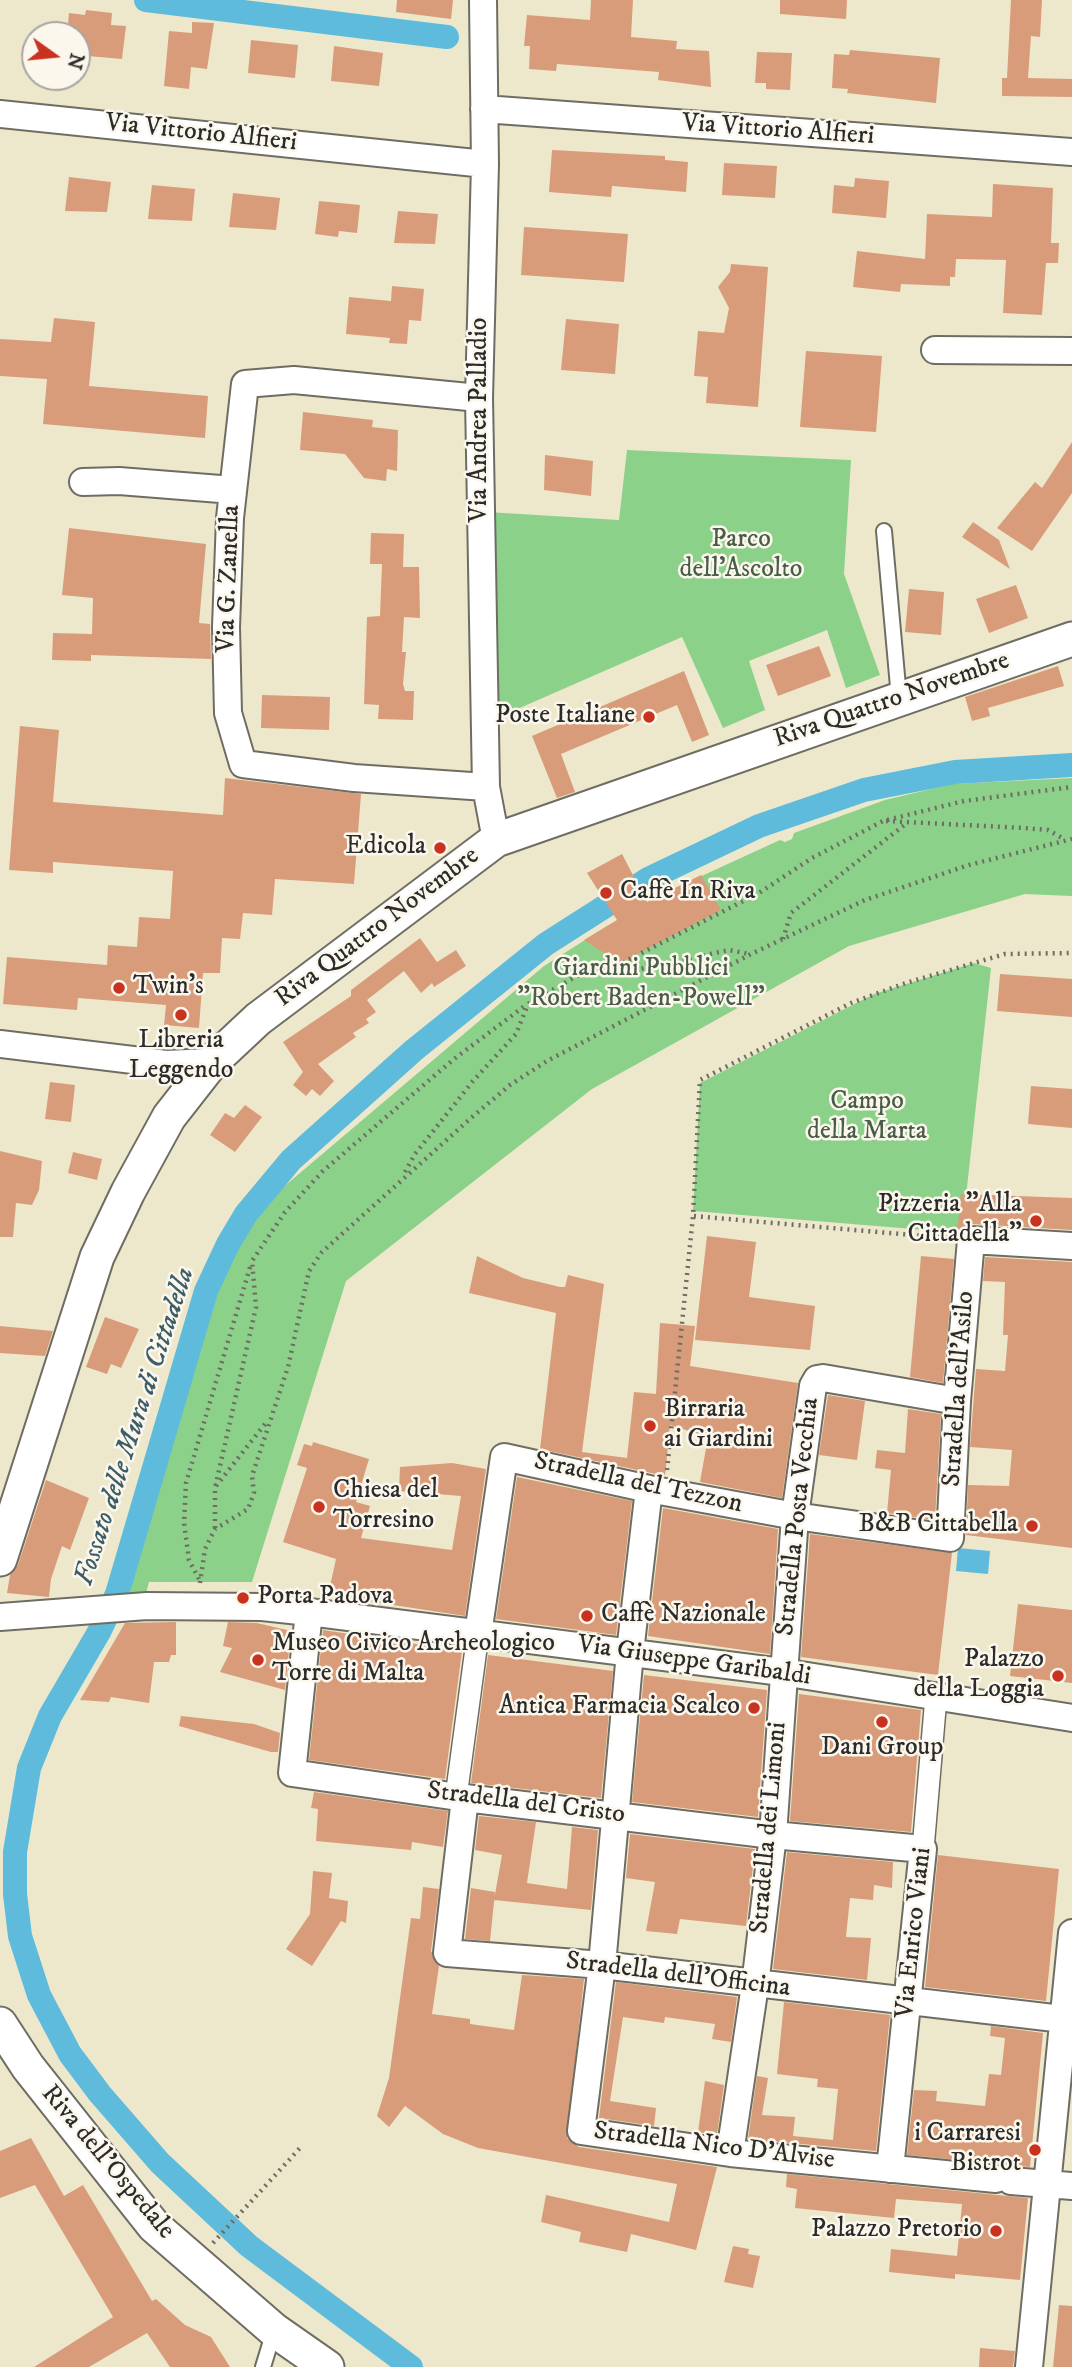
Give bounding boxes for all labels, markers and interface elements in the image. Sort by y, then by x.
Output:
north arrow [21,21,91,91]
text: N [62,51,88,72]
street label: Via Vittorio Alfieri [104,108,298,160]
street label: Via Vittorio Alfieri [681,109,875,153]
street label: Via Andrea Palladio [465,318,497,522]
street label: Via G. Zanella [212,505,248,653]
park label: Parco dell'Ascolto [680,525,802,586]
street label: Riva Quattro Novembre [770,646,1014,756]
place label: Poste Italiane [495,701,635,733]
marker: Poste Italiane [641,709,657,725]
place label: Edicola [345,832,426,864]
marker: Edicola [432,840,448,856]
street label: Riva Quattro Novembre [270,841,486,1015]
place label: Caffè In Riva [620,877,756,909]
marker: Caffè In Riva [598,885,614,901]
park label: Giardini Pubblici "Robert Baden-Powell" [517,954,765,1016]
place label: Twin's [133,972,204,1004]
marker: Twin's [111,980,127,996]
marker: Libreria Leggendo [173,1007,189,1023]
place label: Libreria Leggendo [129,1026,233,1088]
park label: Campo della Marta [807,1087,927,1148]
place label: Pizzeria "Alla Cittadella" [878,1190,1022,1252]
marker: Pizzeria "Alla Cittadella" [1028,1213,1044,1229]
water label: Fossato delle Mura di Cittadella [69,1264,203,1590]
street label: Stradella dell'Asilo [938,1290,982,1488]
place label: Birraria ai Giardini [664,1395,773,1456]
street label: Stradella Posta Vecchia [771,1396,827,1638]
marker: Birraria ai Giardini [642,1418,658,1434]
street label: Stradella del Tezzon [531,1447,745,1521]
place label: Chiesa del Torresino [333,1476,438,1538]
marker: Chiesa del Torresino [311,1499,327,1515]
place label: B&B Cittabella [858,1510,1018,1542]
marker: B&B Cittabella [1024,1518,1040,1534]
place label: Porta Padova [257,1582,393,1614]
marker: Porta Padova [235,1590,251,1606]
place label: Caffè Nazionale [601,1600,766,1632]
marker: Caffè Nazionale [579,1608,595,1624]
place label: Museo Civico Archeologico Torre di Malta [272,1629,555,1690]
street label: Via Giuseppe Garibaldi [575,1630,813,1694]
place label: Palazzo della Loggia [914,1645,1044,1706]
marker: Museo Civico Archeologico Torre di Malta [250,1652,266,1668]
marker: Palazzo della Loggia [1050,1668,1066,1684]
place label: Antica Farmacia Scalco [499,1692,740,1724]
marker: Antica Farmacia Scalco [746,1700,762,1716]
marker: Dani Group [874,1714,890,1730]
street label: Stradella dei Limoni [745,1721,795,1935]
place label: Dani Group [821,1733,943,1765]
street label: Stradella del Cristo [425,1776,627,1832]
street label: Via Enrico Viani [891,1846,939,2020]
street label: Stradella dell'Officina [564,1947,792,2005]
street label: Riva dell'Ospedale [34,2080,180,2246]
street label: Stradella Nico D'Alvise [592,2117,836,2177]
place label: i Carraresi Bistrot [914,2119,1021,2180]
marker: i Carraresi Bistrot [1027,2142,1043,2158]
place label: Palazzo Pretorio [811,2215,982,2247]
marker: Palazzo Pretorio [988,2223,1004,2239]

